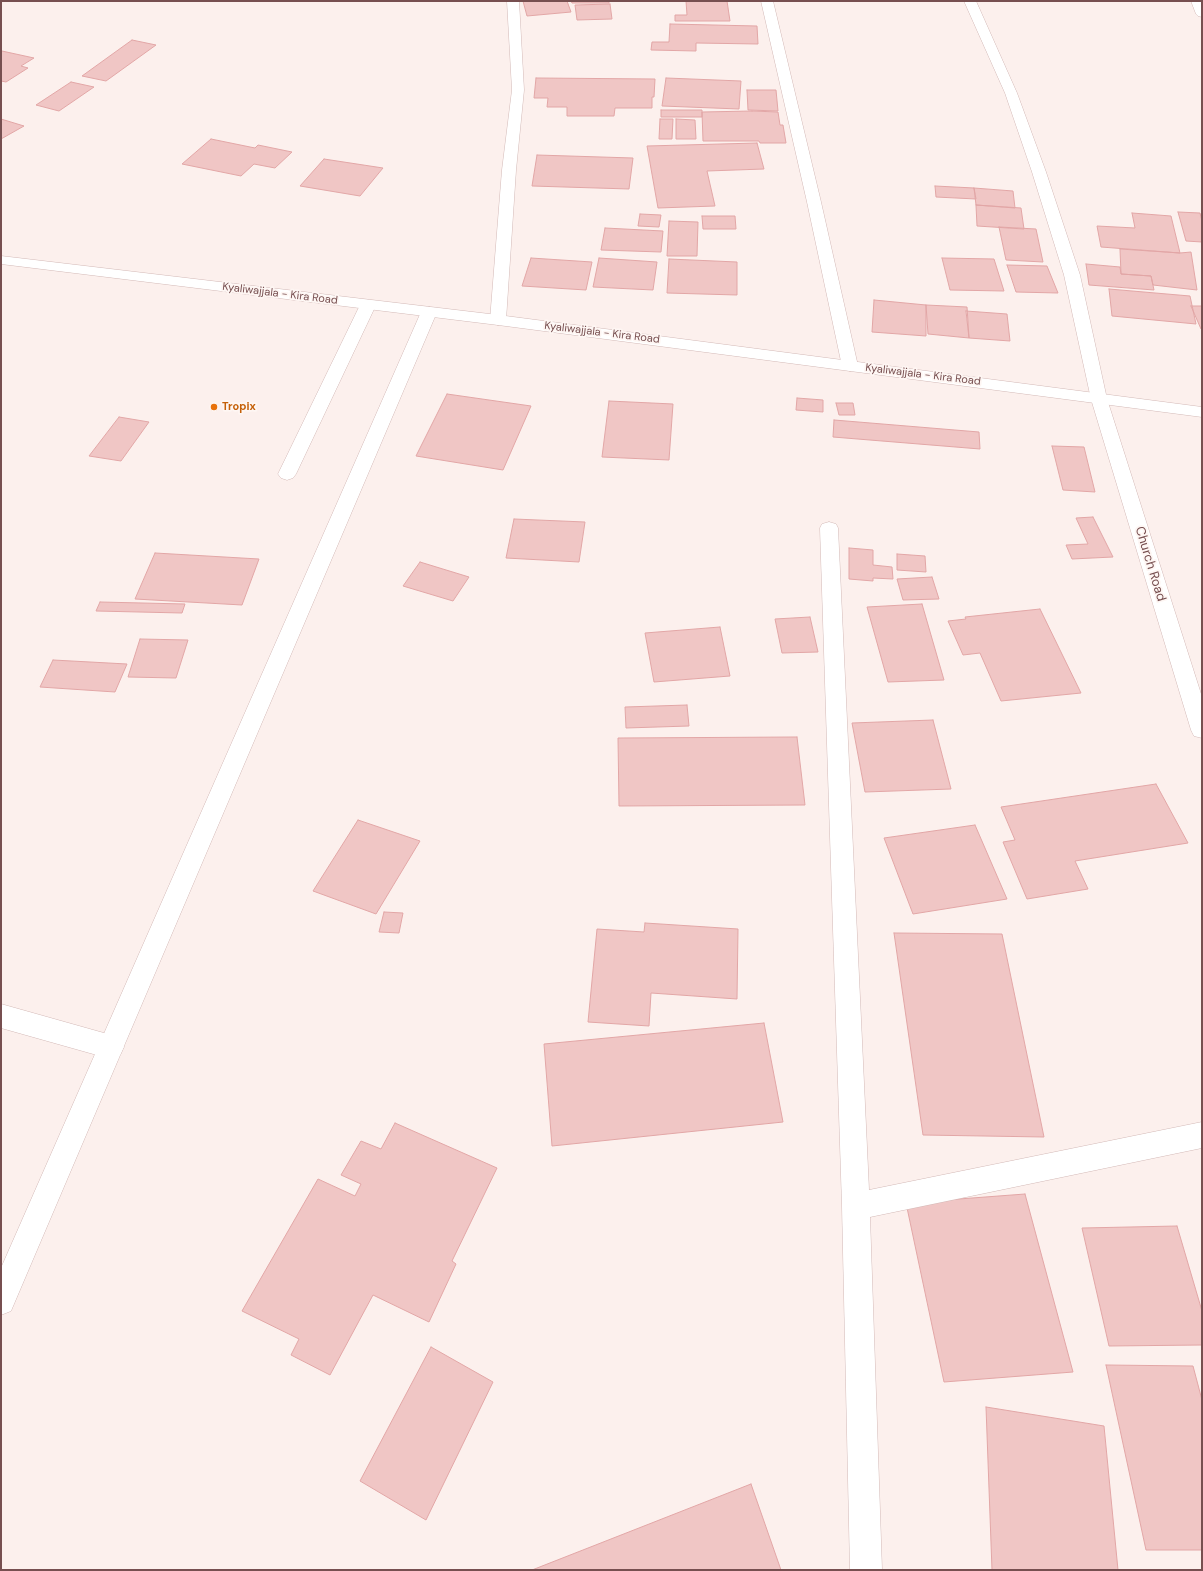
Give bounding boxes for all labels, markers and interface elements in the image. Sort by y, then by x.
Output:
street label: Kyaliwajjala - Kira Road [222,280,338,308]
street label: Kyaliwajjala - Kira Road [544,319,660,347]
street label: Kyaliwajjala - Kira Road [865,361,981,389]
place label: Tropix [222,400,256,414]
marker: Tropix [209,402,219,412]
street label: Church Road [1131,525,1169,603]

